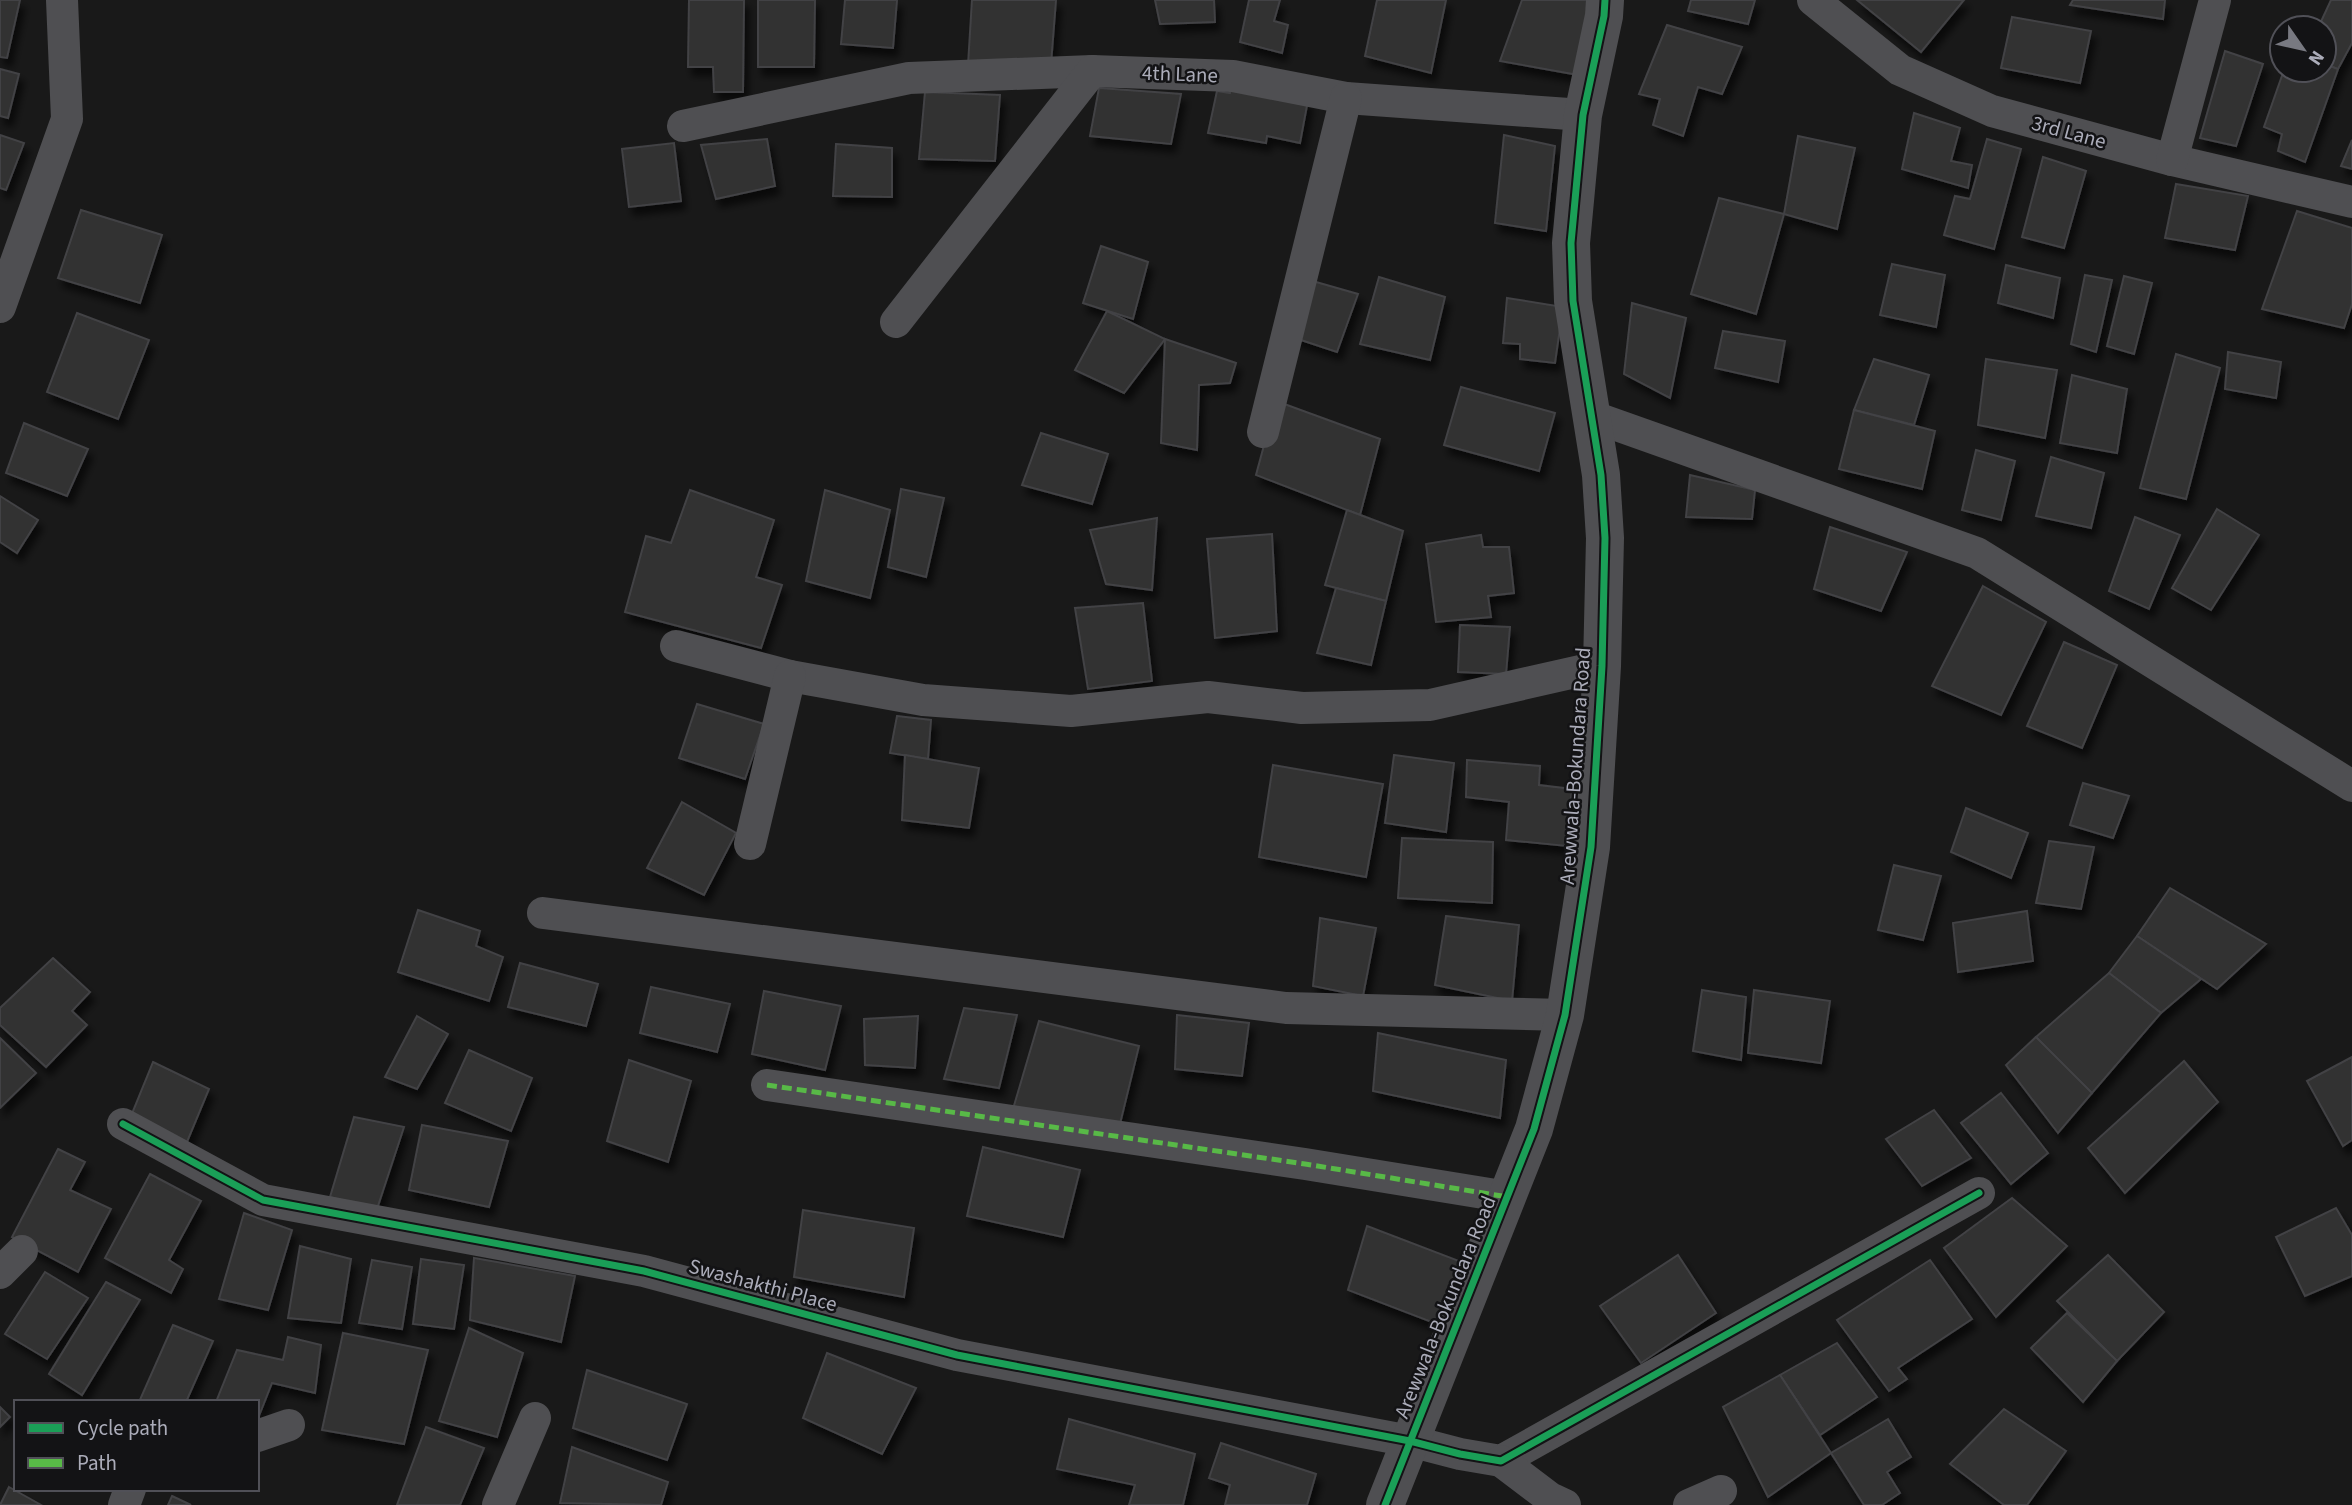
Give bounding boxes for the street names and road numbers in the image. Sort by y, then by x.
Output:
street label: 4th Lane [1142,58,1218,90]
street label: 3rd Lane [2028,108,2110,156]
street label: Arewwala-Bokundara Road [1552,646,1598,886]
street label: Arewwala-Bokundara Road [1387,1191,1503,1423]
street label: Swashakthi Place [685,1251,841,1319]

